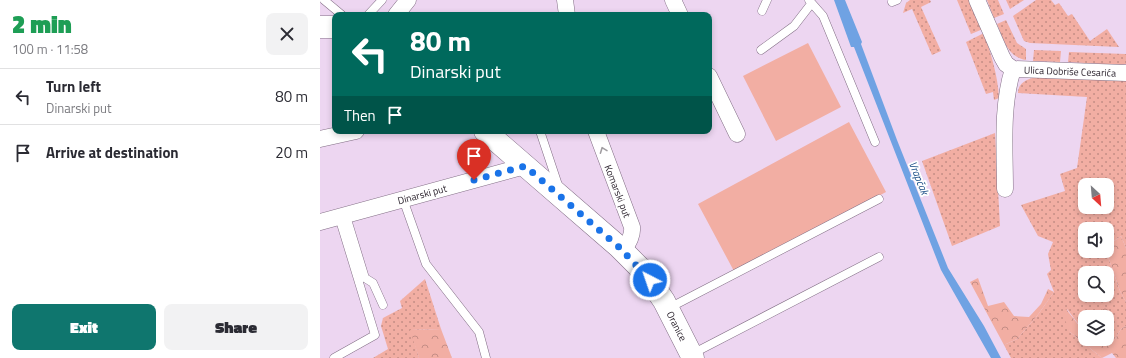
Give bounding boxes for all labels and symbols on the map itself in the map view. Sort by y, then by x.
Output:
street label: Ulica Dobriše Cesarića [1024,62,1116,81]
pin [457,139,491,180]
one-way arrow [599,146,607,153]
water label: Vrapčak [905,159,933,198]
street label: Komarski put [601,163,635,220]
north arrow [1078,178,1114,214]
street label: Dinarski put [396,181,449,208]
position arrow [629,259,671,301]
street label: Oranice [663,309,690,344]

